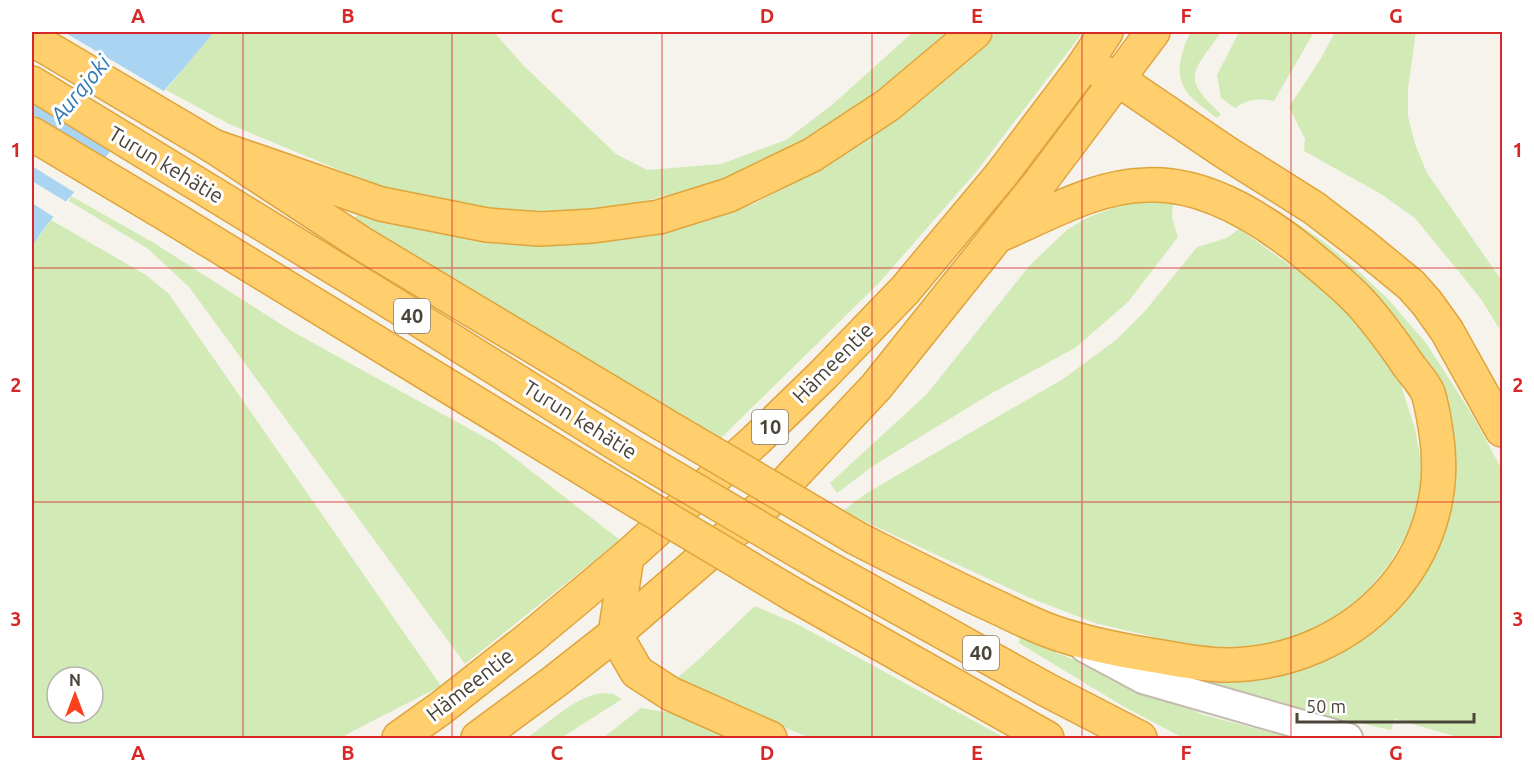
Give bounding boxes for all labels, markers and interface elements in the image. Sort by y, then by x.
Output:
text: A [131,4,145,27]
text: B [341,4,355,27]
text: C [551,4,564,27]
text: D [760,4,774,27]
text: E [971,4,983,27]
text: F [1180,4,1192,27]
text: G [1389,4,1403,27]
water label: Aurajoki [44,49,116,128]
street label: Turun kehätie [105,121,228,208]
text: 1 [10,138,22,161]
text: 1 [1512,138,1524,161]
road number: 40 [394,299,430,333]
street label: Hämeentie [787,317,877,407]
text: 2 [10,373,22,396]
text: 2 [1512,373,1524,396]
street label: Turun kehätie [519,375,642,464]
road number: 10 [752,410,788,444]
text: 3 [10,607,22,630]
text: 3 [1512,607,1524,630]
road number: 40 [963,636,999,670]
street label: Hämeentie [421,643,518,726]
north arrow [45,665,105,725]
text: N [69,671,81,689]
scale bar [1297,686,1474,724]
text: 50 m [1306,696,1346,716]
text: A [131,741,145,764]
text: B [341,741,355,764]
text: C [551,741,564,764]
text: D [760,741,774,764]
text: E [971,741,983,764]
text: F [1180,741,1192,764]
text: G [1389,741,1403,764]

